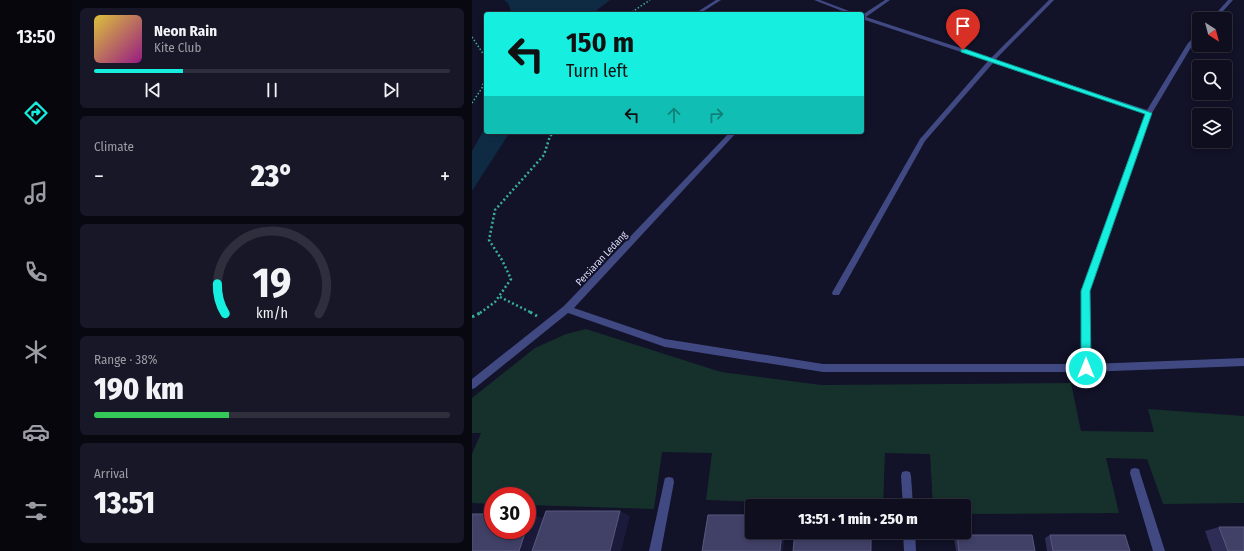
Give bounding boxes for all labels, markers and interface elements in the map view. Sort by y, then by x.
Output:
pin [946,9,980,50]
north arrow [1192,12,1232,52]
map controls [1192,12,1232,148]
icon: arrive [952,15,974,37]
text: Neon Rain [154,22,217,40]
text: 13:50 [16,26,56,48]
text: 150 m [566,26,634,59]
icon: left [500,28,552,80]
text: Kite Club [154,40,201,55]
text: Turn left [566,60,628,82]
button: search [1192,60,1232,100]
icon: previous [142,79,164,101]
icon: pause [261,79,283,101]
icon: next [380,79,402,101]
icon: directions [22,99,50,127]
icon: left [621,104,643,126]
icon: ahead [663,104,685,126]
icon: right [705,104,727,126]
button: layers [1192,108,1232,148]
text: Climate [94,139,134,154]
text: 23° [251,158,293,194]
text: − [94,163,104,190]
text: + [440,163,450,190]
icon: music [22,179,50,207]
street label: Persiaran Ledang [573,229,630,288]
text: 19 [252,257,292,307]
icon: phone [22,258,50,286]
text: km/h [256,304,288,321]
icon: climate [22,338,50,366]
position arrow [1065,347,1107,389]
text: Range · 38% [94,352,157,367]
text: 190 km [94,371,184,407]
icon: car [22,418,50,446]
text: Arrival [94,466,128,481]
text: 13:51 [94,485,155,521]
speed limit sign: 30 [484,487,536,539]
icon: filters [22,497,50,525]
text: 13:51 · 1 min · 250 m [798,510,918,528]

